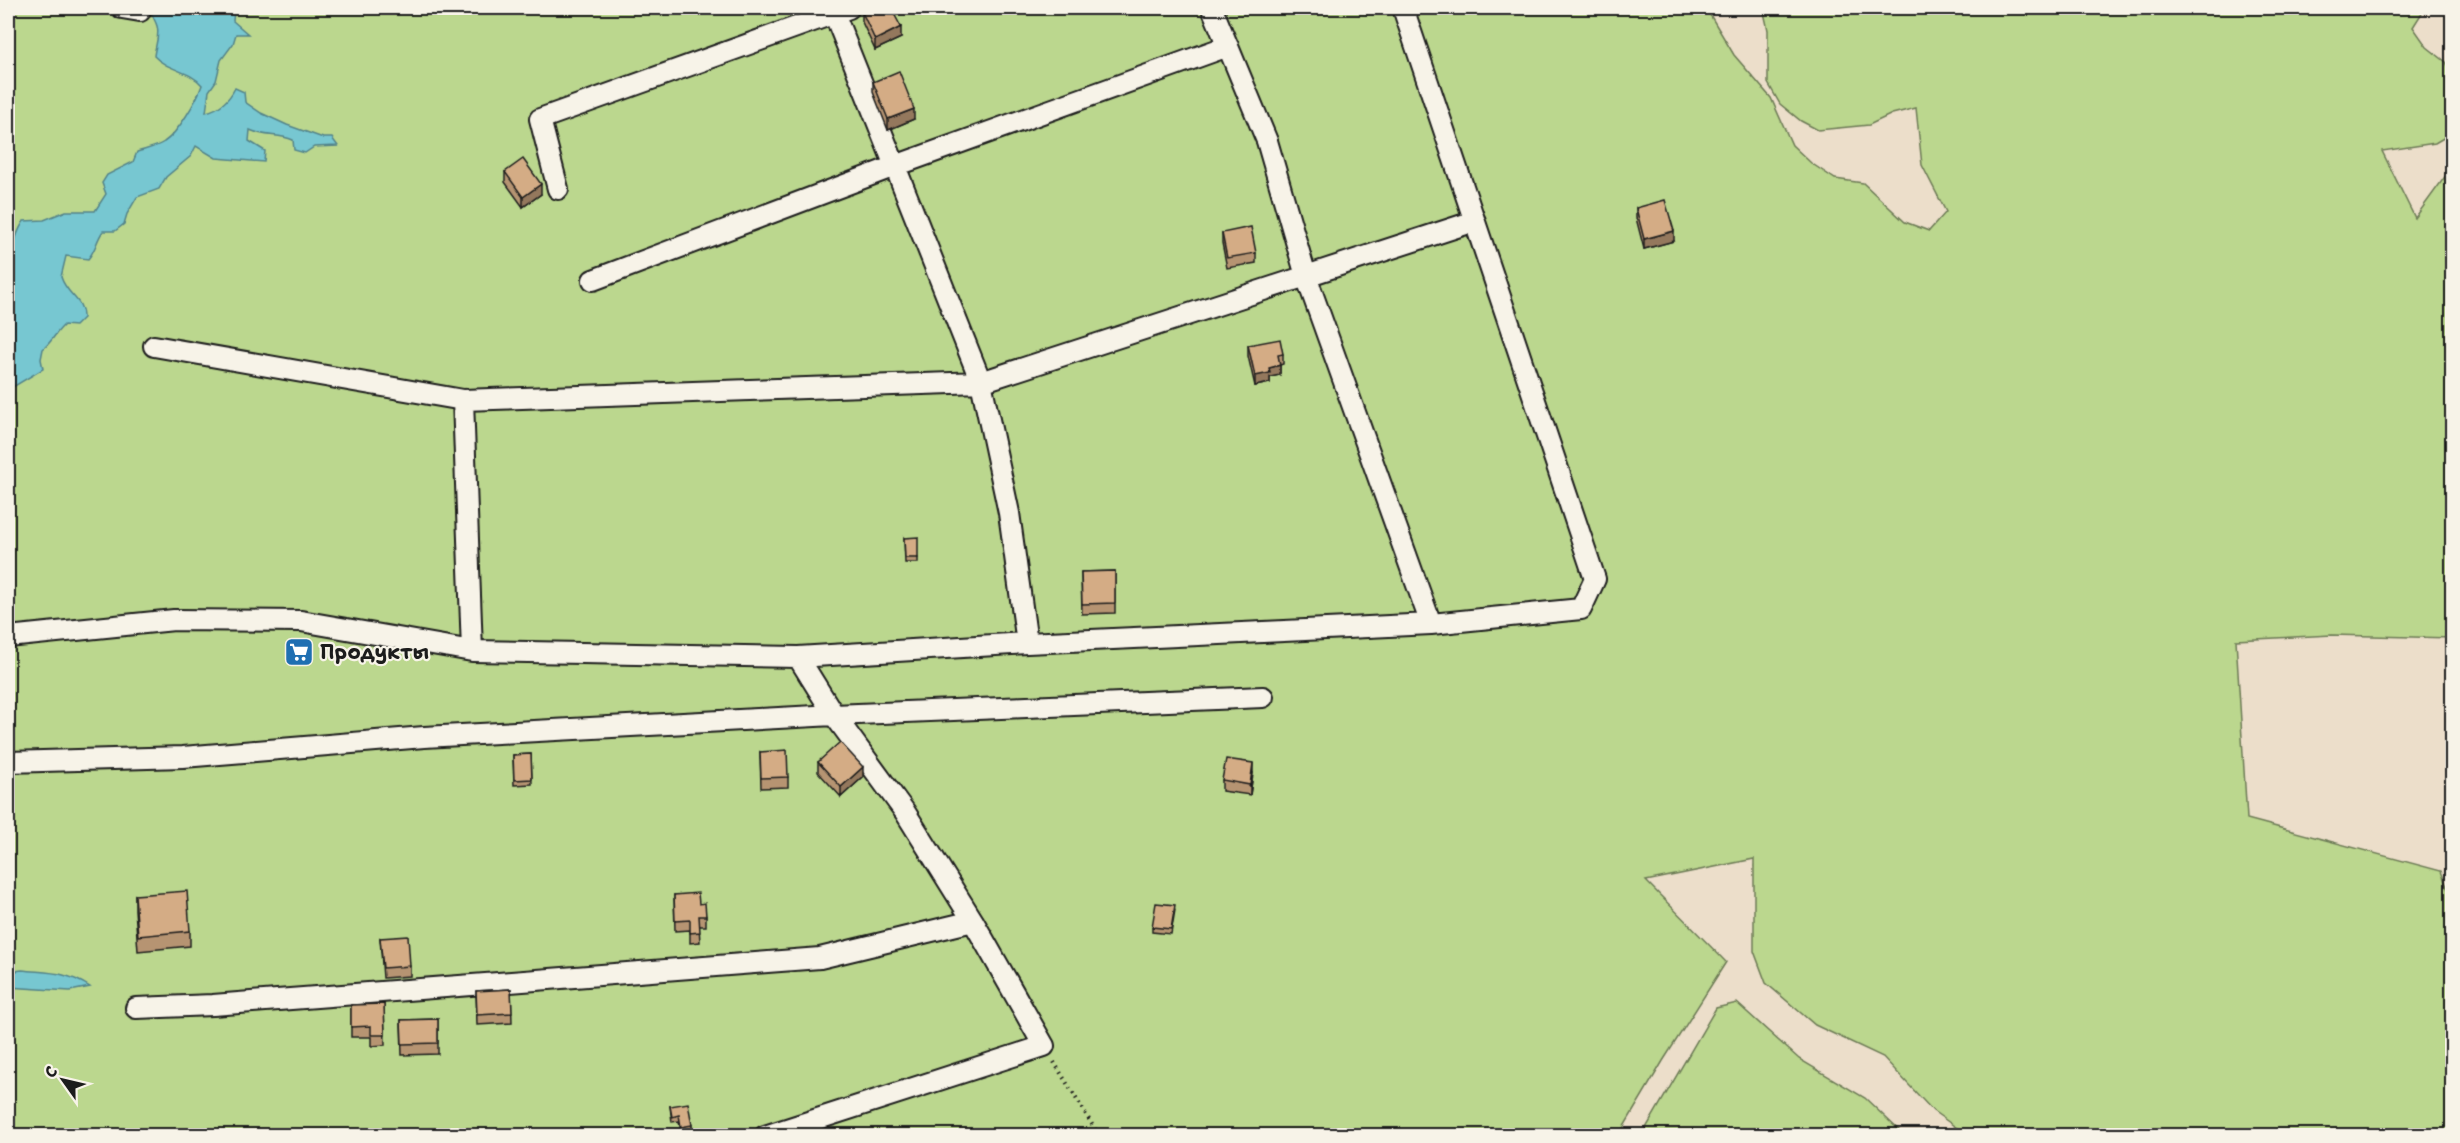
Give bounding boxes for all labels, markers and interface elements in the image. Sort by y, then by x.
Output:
supermarket icon: Продукты [283,636,315,668]
place label: Продукты [320,638,429,666]
north arrow [33,1050,93,1110]
text: С [40,1062,63,1082]

